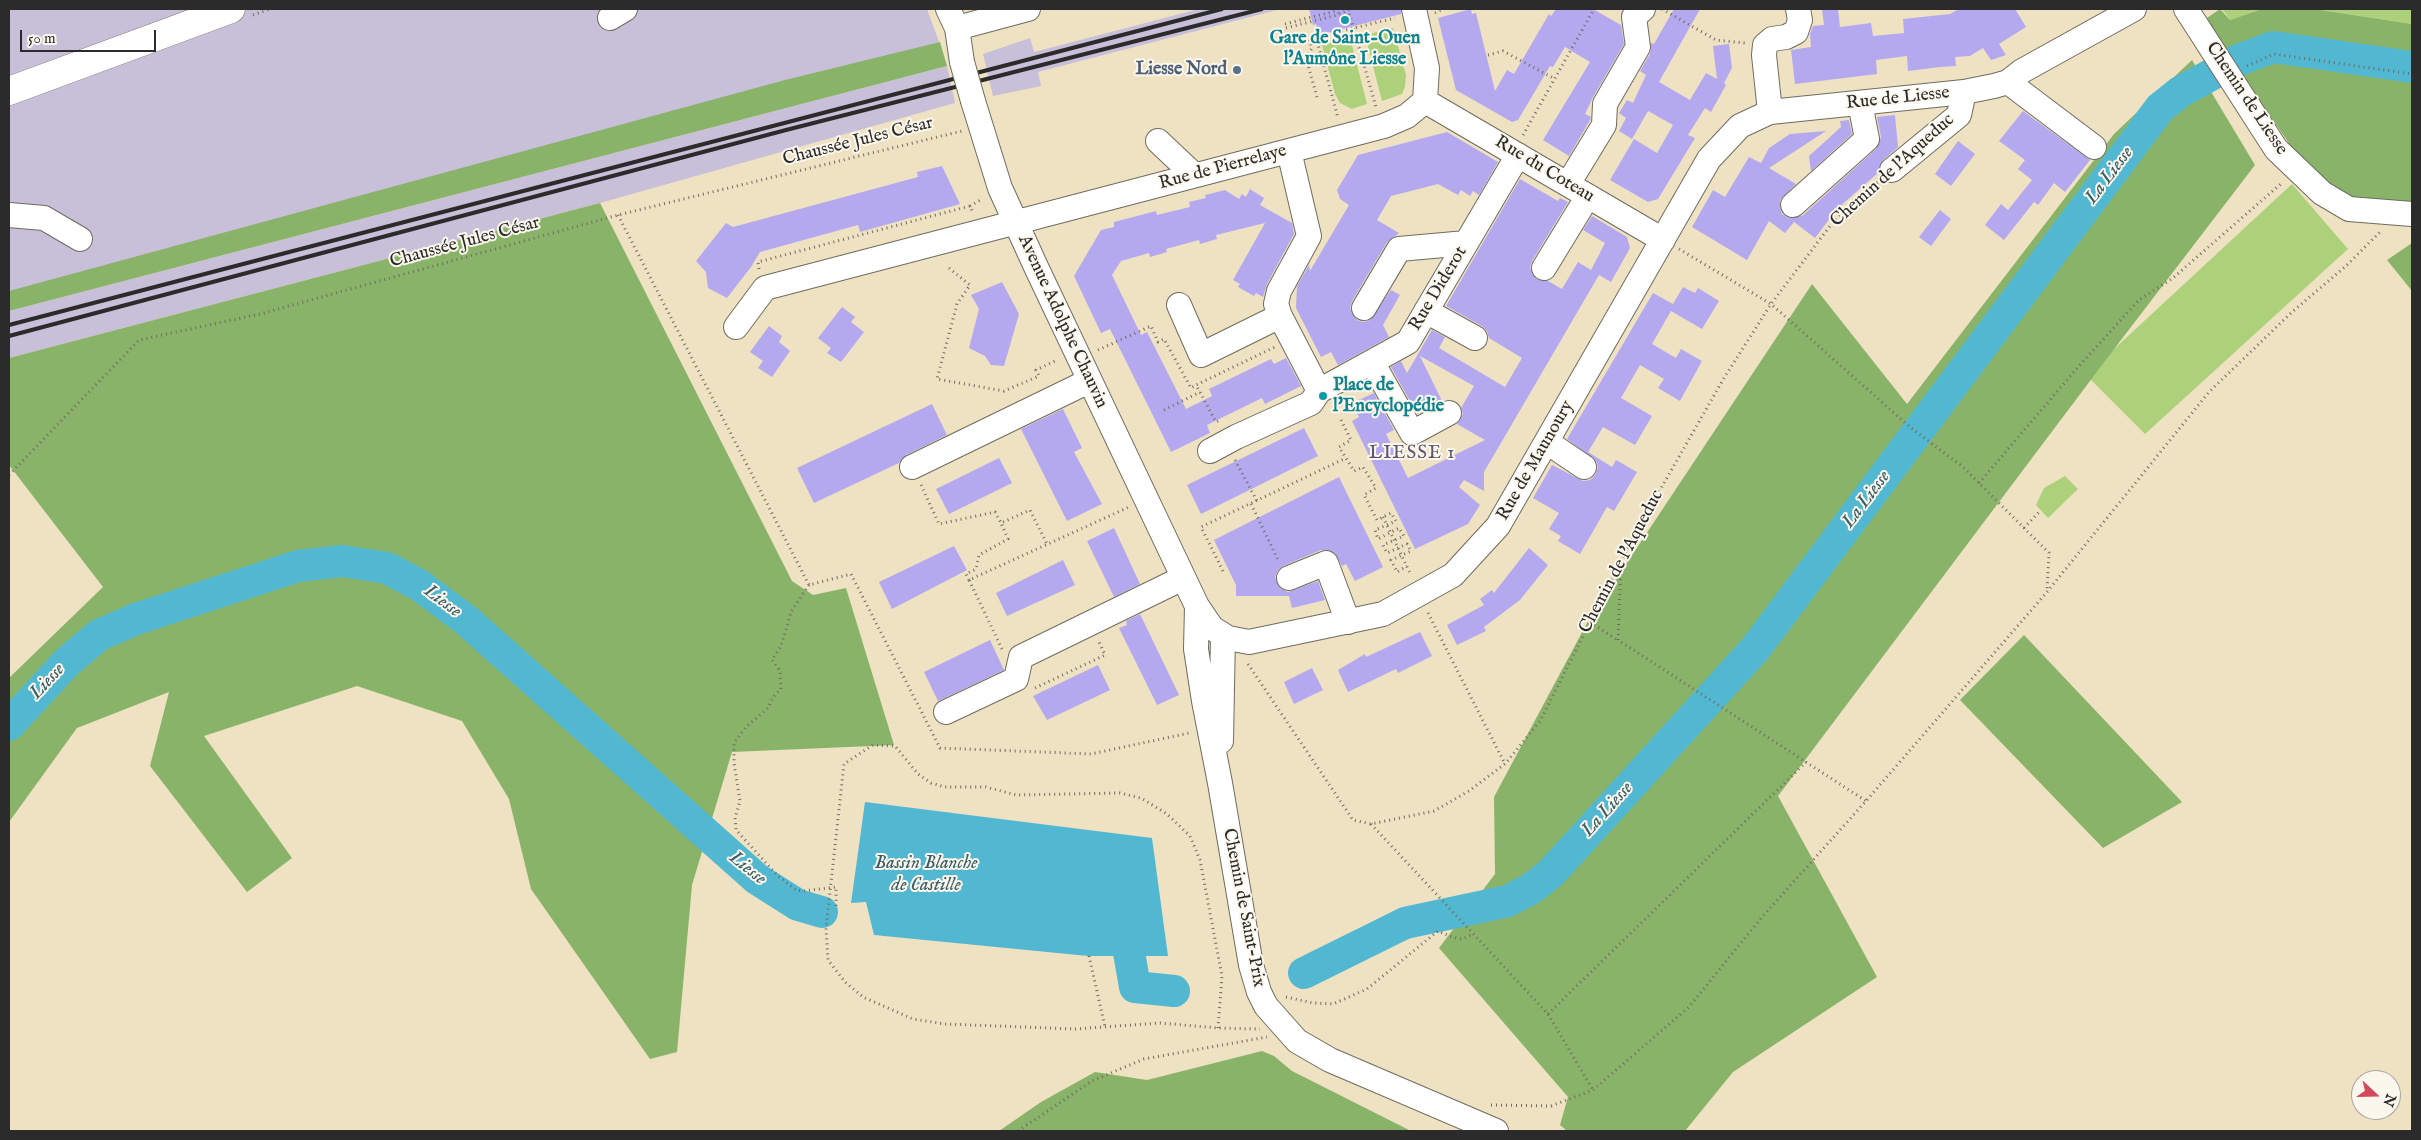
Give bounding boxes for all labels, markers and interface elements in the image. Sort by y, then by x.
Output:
marker: Gare de Saint-Ouen l'Aumône Liesse [1339,14,1351,26]
scale bar [22,20,159,52]
place label: Gare de Saint-Ouen l'Aumône Liesse [1270,28,1420,70]
text: 50 m [28,29,56,48]
street label: Chemin de Liesse [2200,38,2292,160]
place label: Liesse Nord [1135,59,1227,81]
marker: Liesse Nord [1231,64,1243,76]
street label: Rue de Liesse [1845,83,1951,115]
street label: Chemin de l'Aqueduc [1827,110,1959,232]
street label: Chaussée Jules César [781,113,935,171]
street label: Rue du Coteau [1490,132,1598,208]
street label: Rue de Pierrelaye [1157,141,1289,195]
water label: La Liesse [2081,143,2139,209]
street label: Chaussée Jules César [388,213,542,273]
street label: Avenue Adolphe Chauvin [1012,232,1112,412]
street label: Rue Diderot [1405,243,1473,335]
place label: Place de l'Encyclopédie [1333,375,1444,418]
marker: Place de l'Encyclopédie [1317,390,1329,402]
street label: Rue de Maunoury [1493,397,1579,525]
district label: LIESSE 1 [1368,443,1456,465]
water label: La Liesse [1838,467,1896,533]
street label: Chemin de l'Aqueduc [1575,487,1669,637]
water label: Liesse [419,580,465,624]
water label: Liesse [26,659,70,705]
water label: La Liesse [1577,778,1639,842]
street label: Chemin de Saint-Prix [1217,827,1269,989]
water label: Liesse [724,847,770,891]
water label: Bassin Blanche de Castille [874,853,978,897]
north arrow [2351,1070,2401,1120]
text: N [2378,1091,2400,1109]

